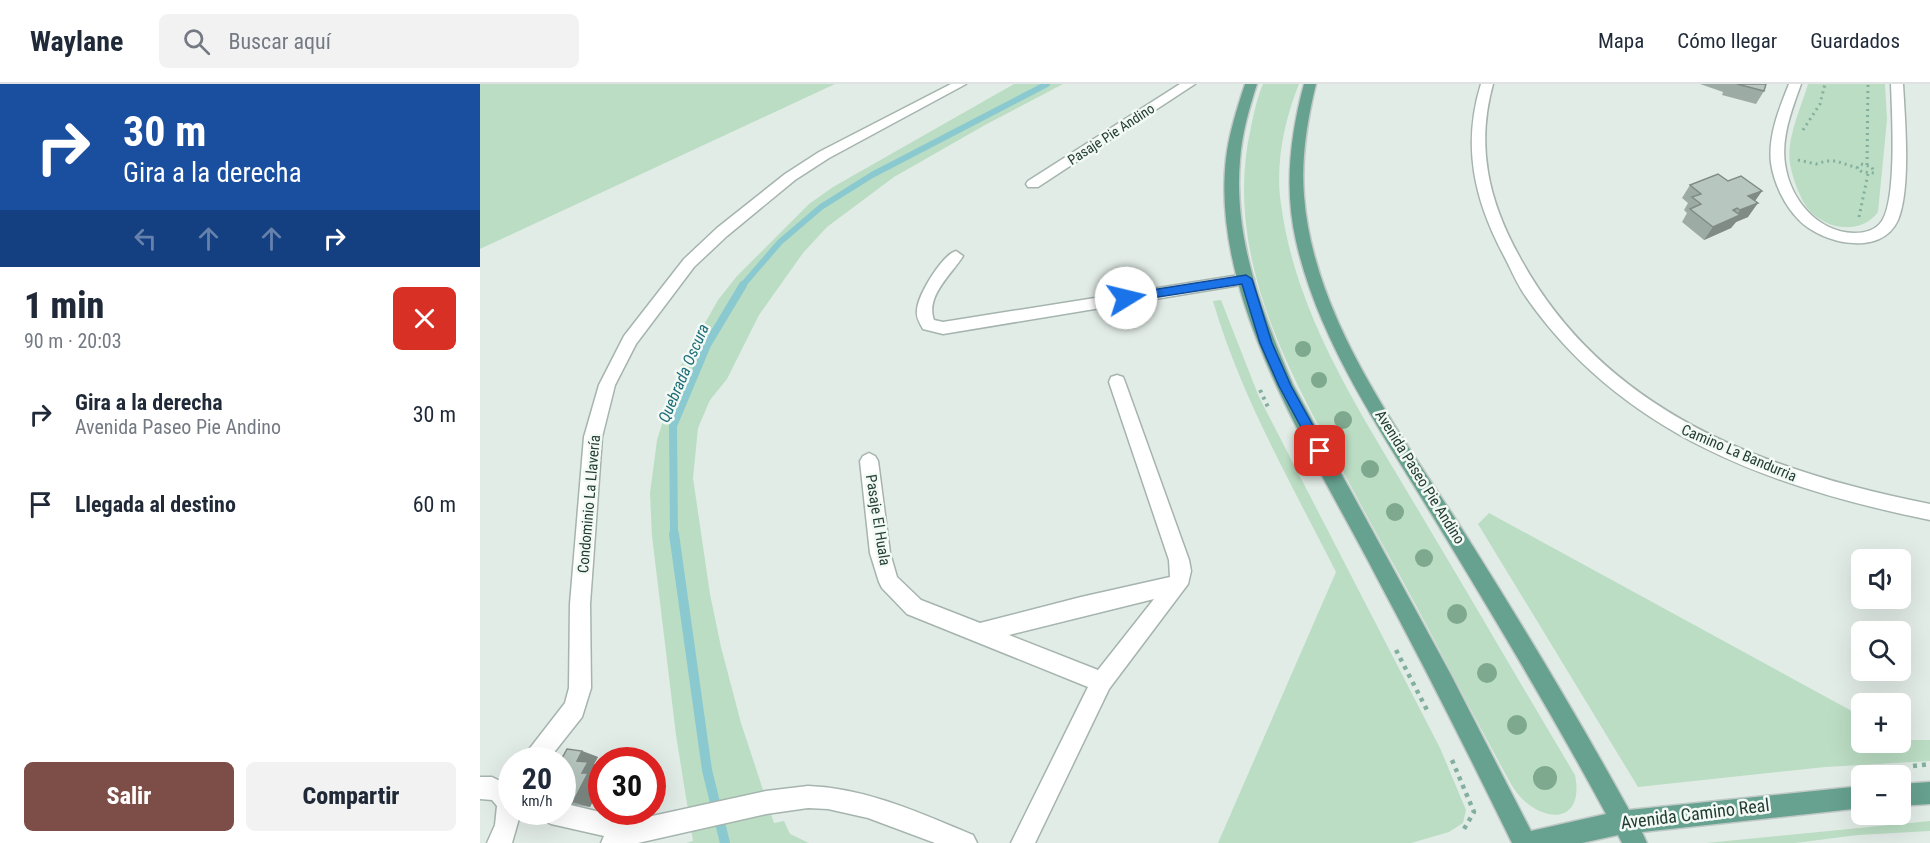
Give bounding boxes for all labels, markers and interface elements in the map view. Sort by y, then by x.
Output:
search box [159,14,579,68]
text: Waylane [30,25,123,58]
icon: search [180,25,213,58]
text: Buscar aquí [228,29,331,54]
text: Mapa [1598,29,1644,53]
text: Cómo llegar [1677,29,1777,53]
text: Guardados [1810,29,1900,53]
street label: Pasaje Pie Andino [1065,100,1157,168]
text: 30 m [123,107,206,156]
icon: right [24,108,102,186]
text: Gira a la derecha [123,157,302,189]
icon: left [129,222,162,255]
icon: ahead [192,222,225,255]
icon: ahead [255,222,288,255]
icon: right [318,222,351,255]
position arrow [1094,266,1158,330]
text: 1 min [24,285,104,327]
button: close [393,287,456,350]
water label: Quebrada Oscura [654,321,713,425]
text: 90 m · 20:03 [24,329,122,353]
text: Gira a la derecha [75,390,223,415]
icon: right [24,398,57,431]
text: 30 m [413,402,456,427]
street label: Avenida Paseo Pie Andino [1371,407,1469,547]
text: Avenida Paseo Pie Andino [75,415,281,439]
street label: Camino La Bandurria [1679,421,1799,485]
pin [1294,425,1345,476]
street label: Condominio La Llavería [574,434,604,574]
icon: arrive [1303,434,1336,467]
street label: Pasaje El Huala [862,473,894,567]
icon: arrive [24,488,57,521]
text: Llegada al destino [75,492,236,517]
text: 60 m [413,492,456,517]
map controls [1851,549,1911,825]
button: sound [1851,549,1911,609]
button: search [1851,621,1911,681]
button: + [1851,693,1911,753]
speed limit sign: 30 [588,747,666,825]
text: 20 [522,761,552,796]
button: Salir [24,762,234,831]
button: Compartir [246,762,456,831]
button: − [1851,765,1911,825]
text: km/h [522,792,552,810]
street label: Avenida Camino Real [1619,794,1770,833]

